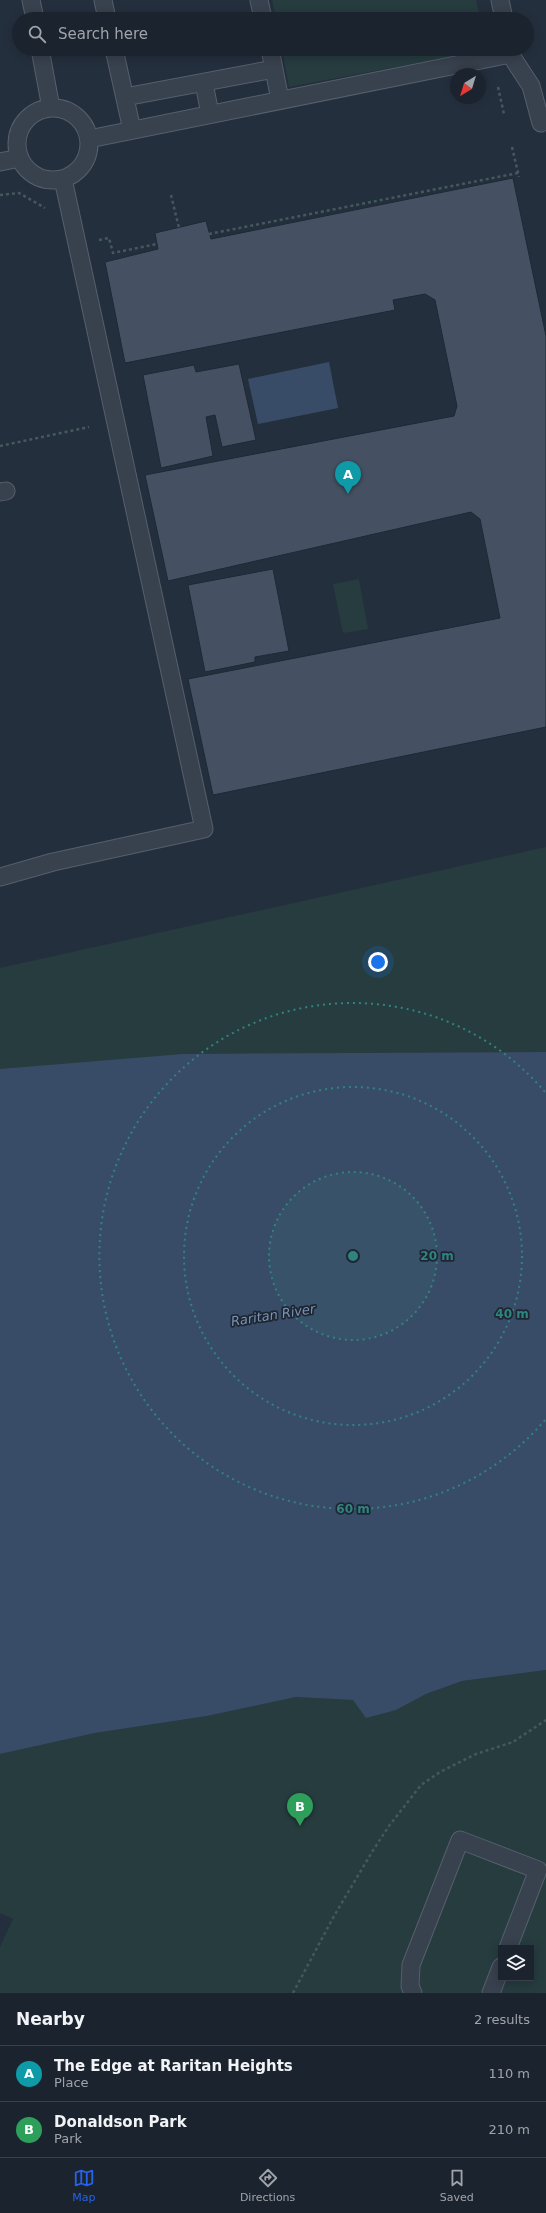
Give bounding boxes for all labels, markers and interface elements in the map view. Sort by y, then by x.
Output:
search box [12,12,534,56]
icon: search [26,23,48,45]
text: Search here [58,25,148,43]
north arrow [450,68,486,104]
pin: A [335,461,361,494]
your location [368,952,388,972]
centre of rings [346,1249,360,1263]
text: 20 m [420,1249,454,1263]
water label: Raritan River [230,1301,318,1329]
text: 40 m [495,1307,529,1321]
text: 60 m [336,1502,370,1516]
pin: B [287,1793,313,1826]
map controls [498,1945,534,1981]
button: layers [498,1945,534,1981]
text: Nearby [16,2009,85,2029]
text: 2 results [474,2012,530,2027]
text: The Edge at Raritan Heights [54,2057,293,2075]
text: A [24,2066,34,2081]
text: 110 m [488,2066,530,2081]
text: Place [54,2075,89,2090]
text: Donaldson Park [54,2113,187,2131]
text: B [24,2122,34,2137]
text: 210 m [488,2122,530,2137]
text: Park [54,2131,82,2146]
tab: Map [72,2167,95,2204]
tab: Directions [240,2167,295,2204]
tab: Saved [440,2167,474,2204]

